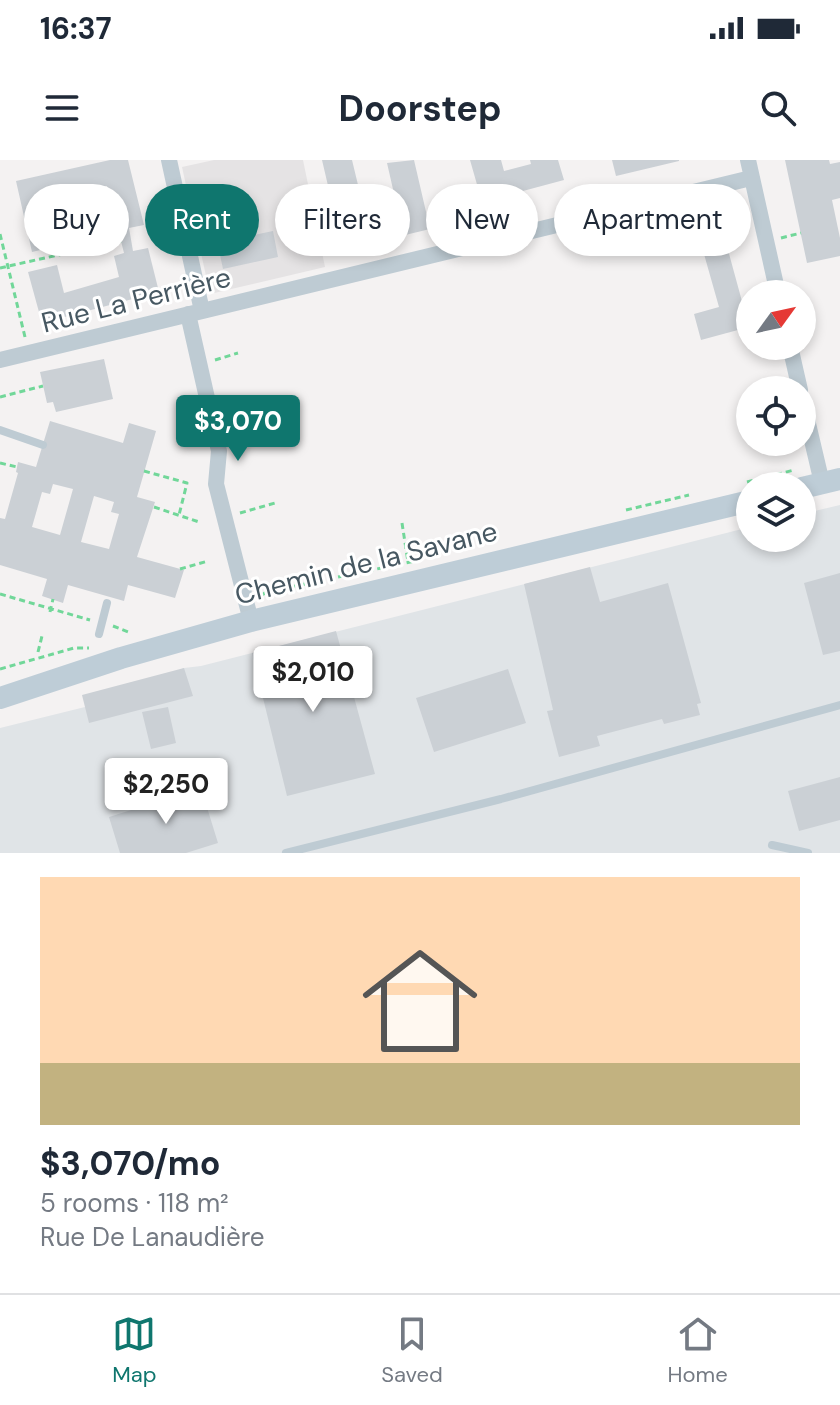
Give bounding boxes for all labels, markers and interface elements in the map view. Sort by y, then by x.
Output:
text: 16:37 [40,9,112,48]
text: Doorstep [338,85,502,132]
icon: menu [40,86,84,130]
icon: search [756,86,800,130]
chip: Buy [24,184,129,256]
chip: Rent [145,184,259,256]
chip: Filters [275,184,410,256]
chip: New [426,184,538,256]
chip: Apartment [554,184,751,256]
street label: Rue La Perrière [37,259,235,341]
north arrow [736,280,816,360]
map controls [736,280,816,552]
button: locate [736,376,816,456]
pin: $3,070 [173,395,303,463]
text: $3,070 [194,404,282,438]
button: layers [736,472,816,552]
street label: Chemin de la Savane [231,512,501,614]
pin: $2,010 [248,646,378,714]
text: $2,010 [271,655,355,689]
pin: $2,250 [101,758,231,826]
text: $2,250 [123,767,209,801]
icon: home [348,929,492,1073]
text: $3,070/mo [40,1141,220,1186]
text: 5 rooms · 118 m² [40,1186,229,1220]
text: Rue De Lanaudière [40,1220,265,1254]
tab: Map [112,1312,157,1389]
tab: Saved [381,1312,443,1389]
tab: Home [668,1312,728,1389]

